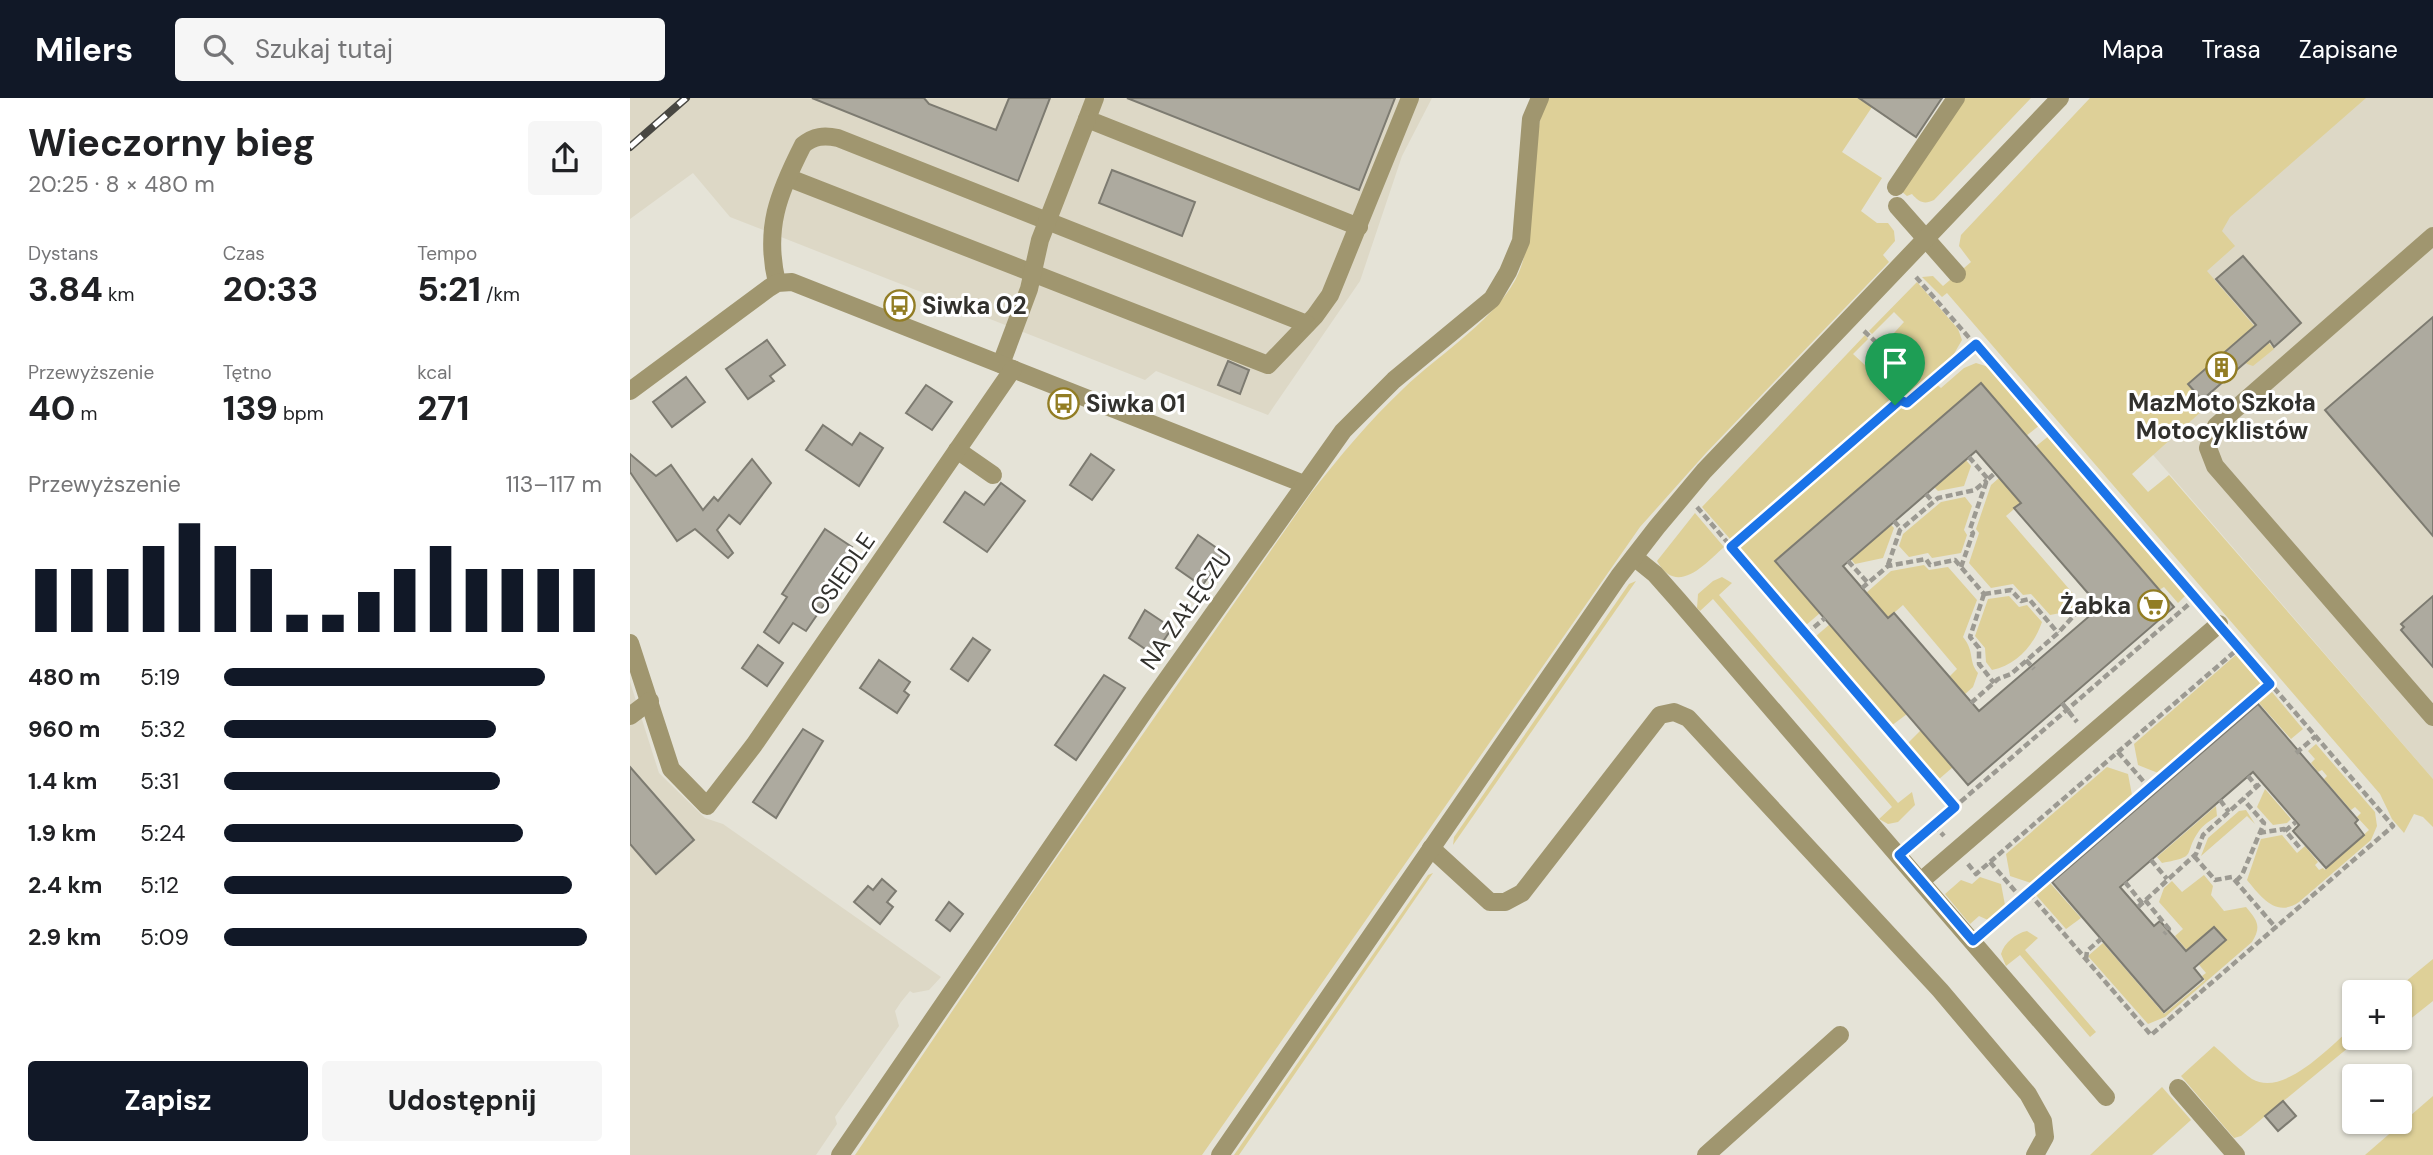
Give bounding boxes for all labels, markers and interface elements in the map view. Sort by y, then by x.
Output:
search box [175,18,665,81]
text: Milers [35,28,133,71]
icon: search [199,30,237,68]
text: Szukaj tutaj [255,32,393,66]
text: Mapa [2102,34,2164,65]
text: Trasa [2202,34,2261,65]
text: Zapisane [2299,34,2398,65]
text: Wieczorny bieg [28,118,315,168]
button: share [528,121,602,195]
text: 20:25 · 8 × 480 m [28,169,215,199]
text: Dystans [28,241,98,266]
text: Czas [223,241,265,266]
text: Tempo [417,241,477,266]
text: 3.84 [28,266,103,312]
text: 20:33 [223,266,318,312]
text: 5:21 [417,266,481,312]
text: km [103,282,134,307]
text: /km [481,282,520,307]
bus stop icon: Siwka 02 [882,288,916,322]
place label: Siwka 02 [922,290,1027,321]
pin [1865,333,1925,405]
icon: arrive [1876,344,1914,382]
building icon: MazMoto Szkoła Motocyklistów [2205,351,2239,385]
text: Przewyższenie [28,360,154,385]
text: Tętno [223,360,272,385]
text: kcal [417,360,452,385]
text: 40 [28,385,75,431]
text: 139 [223,385,278,431]
text: 271 [417,385,470,431]
bus stop icon: Siwka 01 [1046,386,1080,420]
place label: MazMoto Szkoła Motocyklistów [2128,387,2316,446]
place label: Siwka 01 [1086,388,1186,419]
text: m [75,401,97,426]
text: bpm [278,401,324,426]
text: Przewyższenie [28,469,181,499]
text: 113–117 m [505,469,602,499]
street label: OSIEDLE [802,526,882,622]
street label: NA ZAŁĘCZU [1133,543,1239,675]
supermarket icon: Żabka [2137,588,2171,622]
place label: Żabka [2060,590,2131,621]
text: 480 m [28,662,101,692]
text: 5:19 [140,662,180,692]
text: 960 m [28,714,100,744]
text: 5:32 [140,714,186,744]
text: 1.4 km [28,766,97,796]
text: 5:31 [140,766,179,796]
text: 1.9 km [28,818,96,848]
text: 5:24 [140,818,186,848]
text: 2.4 km [28,870,102,900]
text: 5:12 [140,870,179,900]
text: 2.9 km [28,922,101,952]
text: 5:09 [140,922,189,952]
map controls [2342,980,2412,1134]
button: + [2342,980,2412,1050]
button: Zapisz [28,1061,308,1141]
button: Udostępnij [322,1061,602,1141]
button: − [2342,1064,2412,1134]

